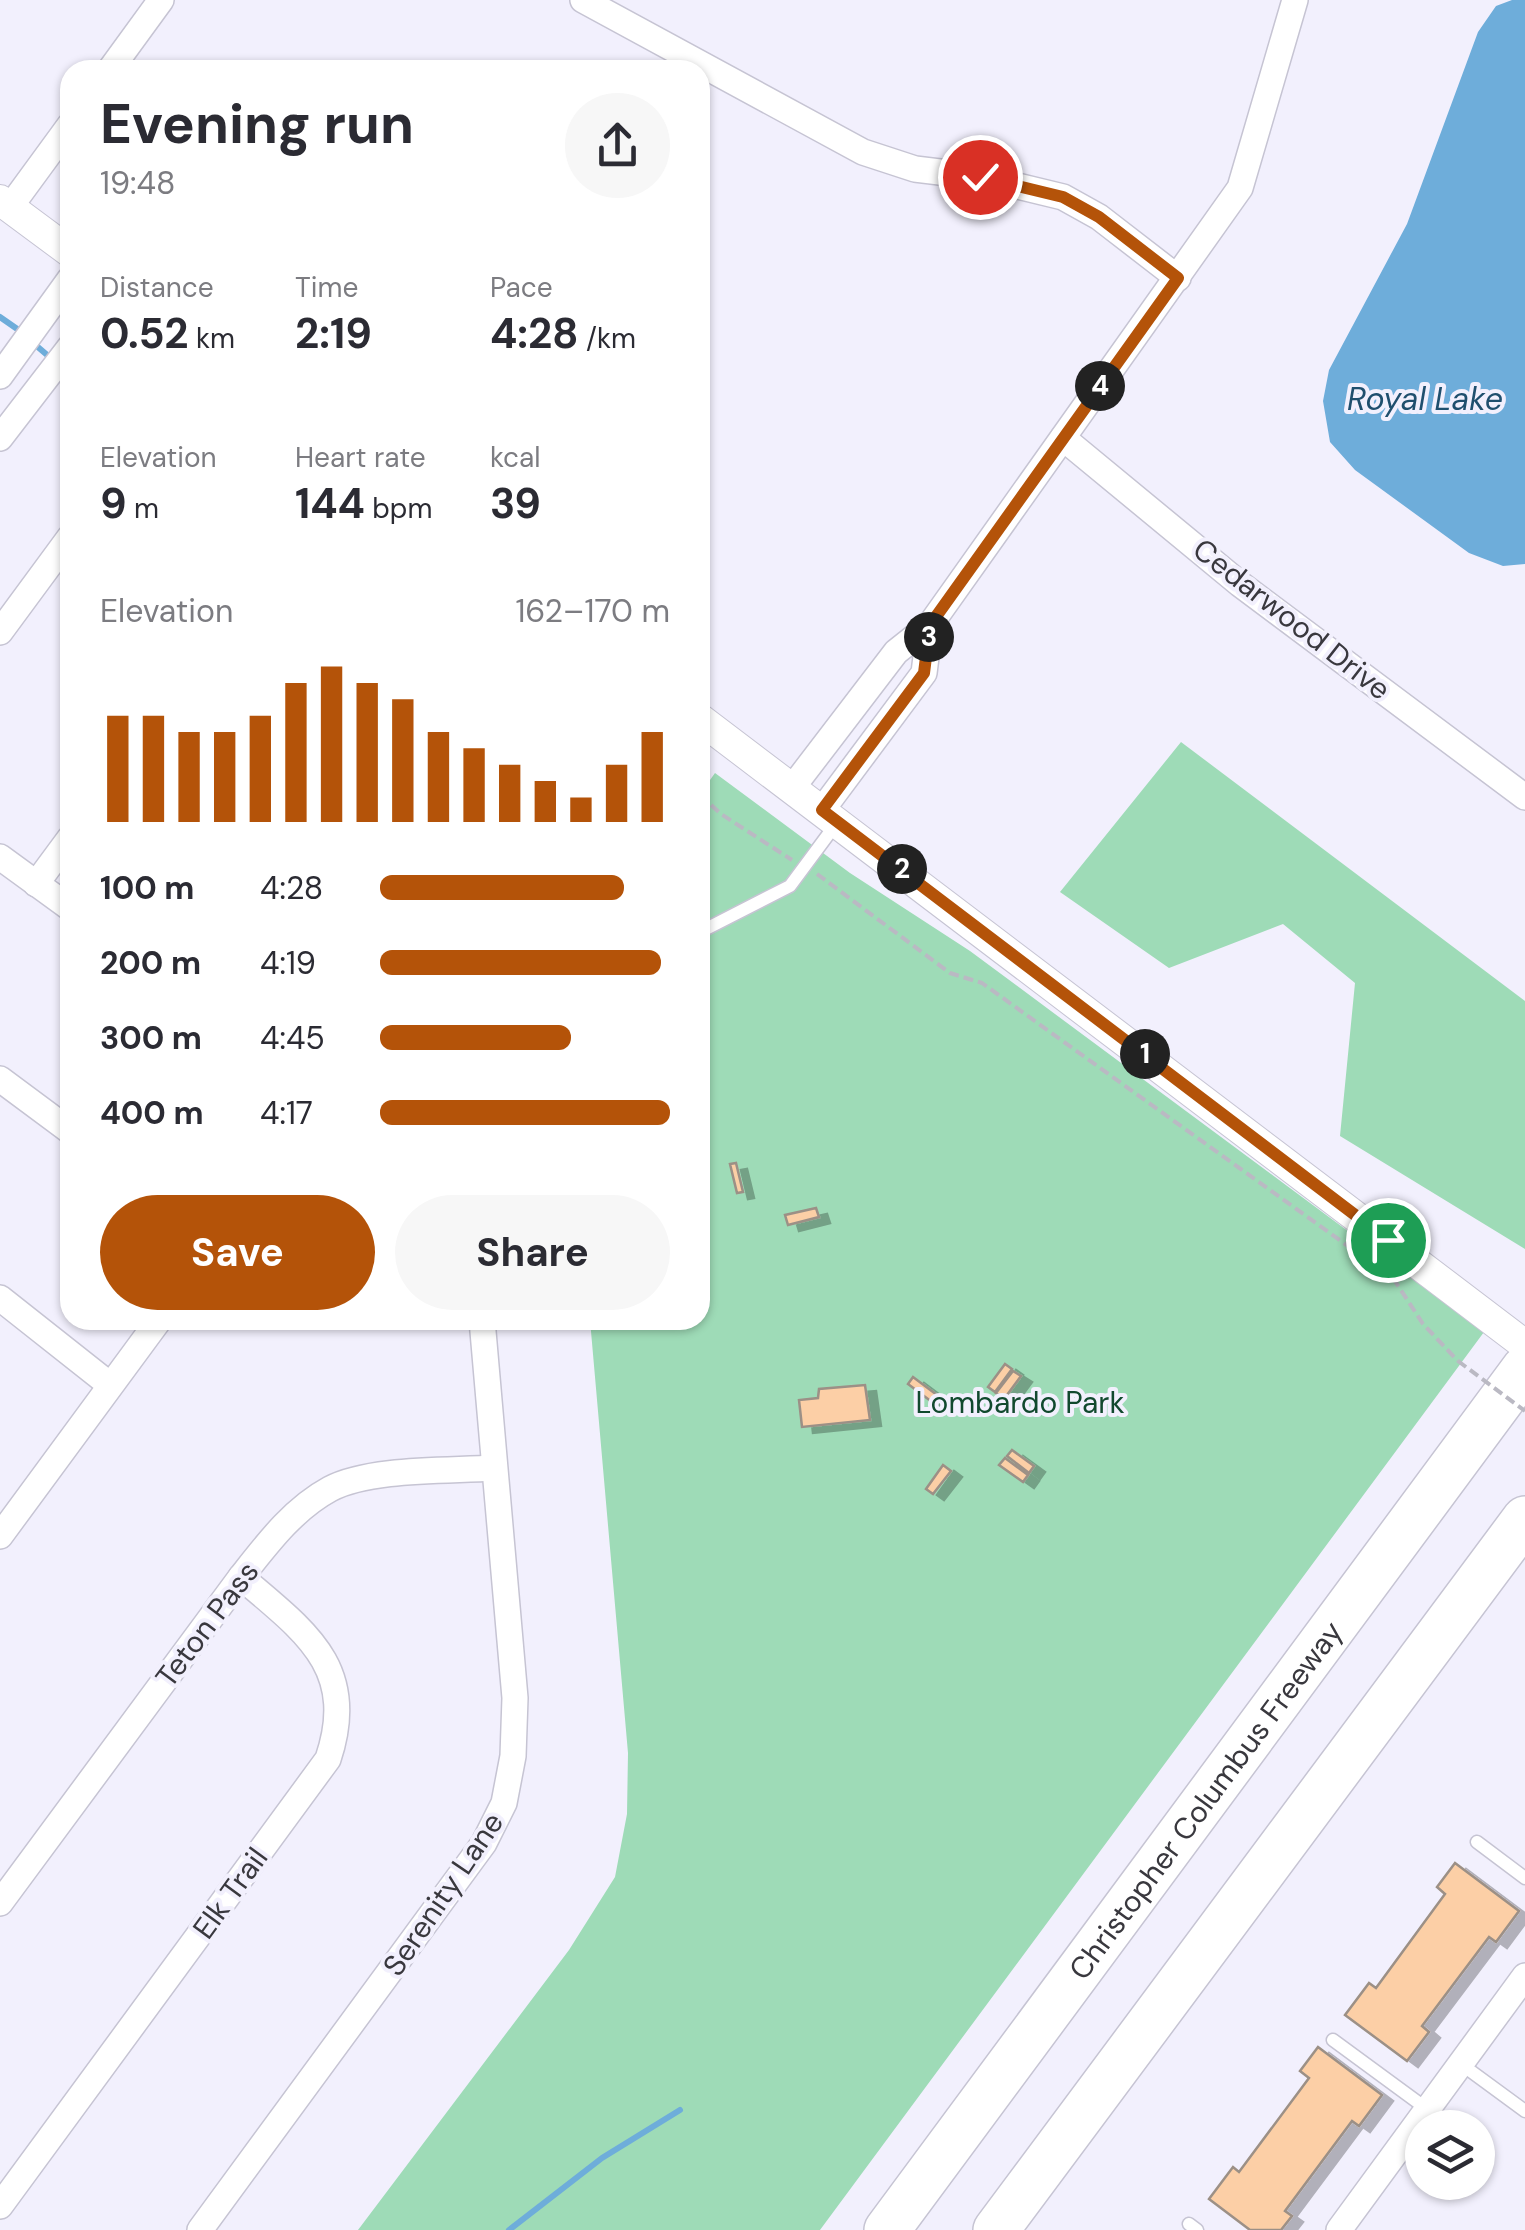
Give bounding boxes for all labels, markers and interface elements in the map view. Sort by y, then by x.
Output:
text: Evening run [100,88,414,160]
button: share [565,93,670,198]
pin [938,135,1023,220]
icon: check [953,150,1008,205]
text: 19:48 [100,162,175,204]
text: Distance [100,269,214,306]
text: Time [295,269,358,306]
text: Pace [490,269,553,306]
text: 0.52 [100,306,189,361]
text: 2:19 [295,306,372,361]
text: 4:28 [490,306,579,361]
text: km [189,320,235,357]
text: /km [579,320,636,357]
pin: 4 [1075,361,1125,411]
text: 4 [1091,367,1109,404]
water label: Royal Lake [1347,378,1503,420]
text: Elevation [100,439,217,476]
text: Heart rate [295,439,426,476]
text: kcal [490,439,541,476]
text: 9 [100,476,127,531]
text: 144 [295,476,365,531]
text: 39 [490,476,541,531]
text: m [127,490,159,527]
text: bpm [365,490,432,527]
street label: Cedarwood Drive [1185,530,1399,708]
text: Elevation [100,590,233,632]
text: 162–170 m [515,590,670,632]
pin: 3 [904,612,954,662]
text: 3 [921,618,937,655]
pin: 2 [877,844,927,894]
text: 2 [894,850,910,887]
text: 100 m [100,867,194,909]
text: 4:28 [260,867,323,909]
text: 200 m [100,942,201,984]
text: 4:19 [260,942,316,984]
text: 300 m [100,1017,202,1059]
text: 4:45 [260,1017,325,1059]
pin: 1 [1120,1029,1170,1079]
text: 1 [1140,1035,1150,1072]
text: 400 m [100,1092,204,1134]
text: 4:17 [260,1092,313,1134]
button: Save [100,1195,375,1310]
button: Share [395,1195,670,1310]
pin [1346,1198,1431,1283]
icon: arrive [1361,1213,1416,1268]
park label: Lombardo Park [915,1383,1125,1422]
street label: Teton Pass [147,1553,267,1695]
street label: Christopher Columbus Freeway [1060,1613,1351,1987]
street label: Serenity Lane [374,1805,512,1983]
street label: Elk Trail [184,1840,276,1946]
map controls [1405,2110,1495,2200]
button: layers [1405,2110,1495,2200]

